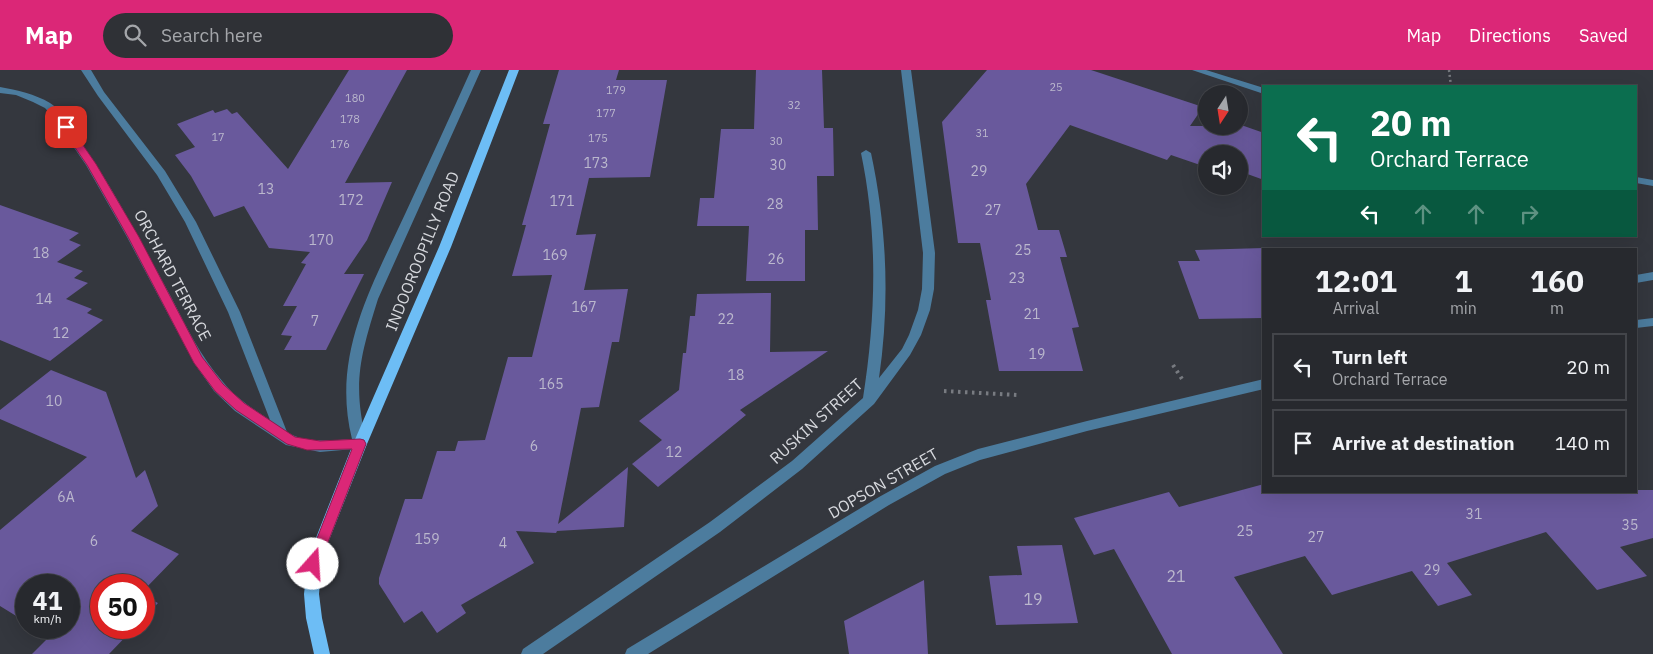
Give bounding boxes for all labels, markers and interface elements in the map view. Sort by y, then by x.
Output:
search box [103,13,453,58]
text: Map [25,19,73,51]
icon: search [121,21,149,49]
text: Search here [161,23,263,47]
text: Map [1406,24,1441,47]
text: Directions [1469,24,1551,47]
text: Saved [1579,24,1628,47]
house number: 25 [1049,80,1063,94]
house number: 179 [606,83,626,97]
north arrow [1198,85,1248,135]
map controls [1198,85,1248,195]
house number: 180 [345,91,365,105]
house number: 32 [787,98,801,112]
text: 20 m [1370,100,1452,146]
icon: left [1287,105,1352,170]
pin [45,106,87,148]
house number: 177 [596,106,616,120]
house number: 178 [340,112,360,126]
icon: arrive [52,113,80,141]
house number: 31 [975,126,989,140]
house number: 17 [211,130,225,144]
house number: 175 [588,131,608,145]
house number: 30 [769,134,783,148]
house number: 176 [330,137,350,151]
text: Orchard Terrace [1370,144,1529,173]
button: sound [1198,145,1248,195]
house number: 173 [583,154,609,172]
house number: 30 [770,156,786,174]
house number: 29 [971,162,987,180]
street label: INDOOROOPILLY ROAD [381,168,463,334]
house number: 13 [258,180,274,198]
house number: 172 [338,191,364,209]
house number: 171 [549,192,575,210]
house number: 28 [767,195,783,213]
icon: left [1356,200,1384,228]
icon: ahead [1409,200,1437,228]
icon: ahead [1462,200,1490,228]
icon: right [1515,200,1543,228]
house number: 27 [985,201,1001,219]
street label: ORCHARD TERRACE [130,206,216,344]
house number: 170 [308,231,334,249]
house number: 25 [1015,241,1031,259]
house number: 18 [33,244,49,262]
house number: 169 [542,246,568,264]
house number: 26 [768,250,784,268]
text: 12:01 [1315,261,1397,300]
text: 1 [1454,261,1472,300]
text: 160 [1530,261,1584,300]
house number: 23 [1009,269,1025,287]
house number: 14 [36,290,52,308]
house number: 167 [571,298,597,316]
text: Arrival [1333,298,1379,318]
text: min [1450,298,1477,318]
text: m [1550,298,1564,318]
house number: 21 [1024,305,1040,323]
house number: 22 [718,310,734,328]
house number: 7 [311,312,319,330]
house number: 12 [53,324,69,342]
house number: 19 [1029,345,1045,363]
text: Turn left [1332,345,1408,369]
icon: left [1289,353,1317,381]
text: 20 m [1566,355,1610,379]
house number: 18 [728,366,744,384]
text: Orchard Terrace [1332,369,1448,389]
street label: RUSKIN STREET [765,374,867,468]
house number: 165 [538,375,564,393]
house number: 10 [46,392,62,410]
icon: arrive [1289,429,1317,457]
text: Arrive at destination [1332,431,1515,455]
text: 140 m [1555,431,1610,455]
house number: 6 [530,437,538,455]
house number: 12 [666,443,682,461]
street label: DOPSON STREET [824,443,942,523]
house number: 6A [57,488,75,506]
house number: 31 [1466,505,1482,523]
house number: 35 [1622,516,1638,534]
house number: 25 [1237,522,1253,540]
house number: 27 [1308,528,1324,546]
house number: 159 [414,530,440,548]
house number: 6 [90,532,98,550]
house number: 4 [499,534,507,552]
position arrow [286,537,338,589]
house number: 29 [1424,561,1440,579]
house number: 21 [1166,566,1186,586]
speed limit sign: 50 [90,574,155,639]
text: 41 [32,584,63,617]
house number: 19 [1023,589,1043,609]
text: km/h [33,611,62,626]

